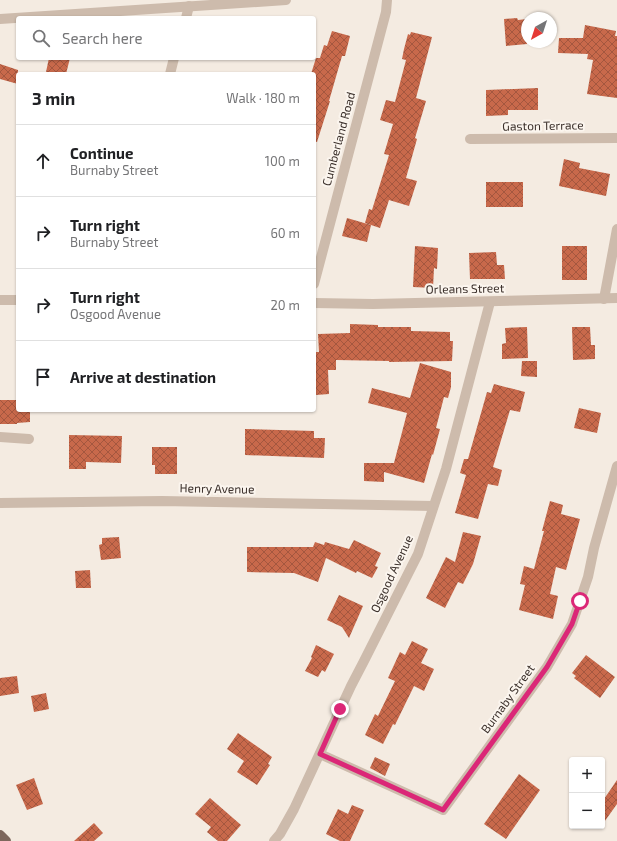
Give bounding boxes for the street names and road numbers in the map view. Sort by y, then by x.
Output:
street label: Cumberland Road [319,90,357,187]
street label: Gaston Terrace [502,117,584,133]
street label: Orleans Street [426,280,505,296]
street label: Henry Avenue [179,480,255,496]
street label: Osgood Avenue [367,533,415,615]
street label: Burnaby Street [478,661,537,736]

